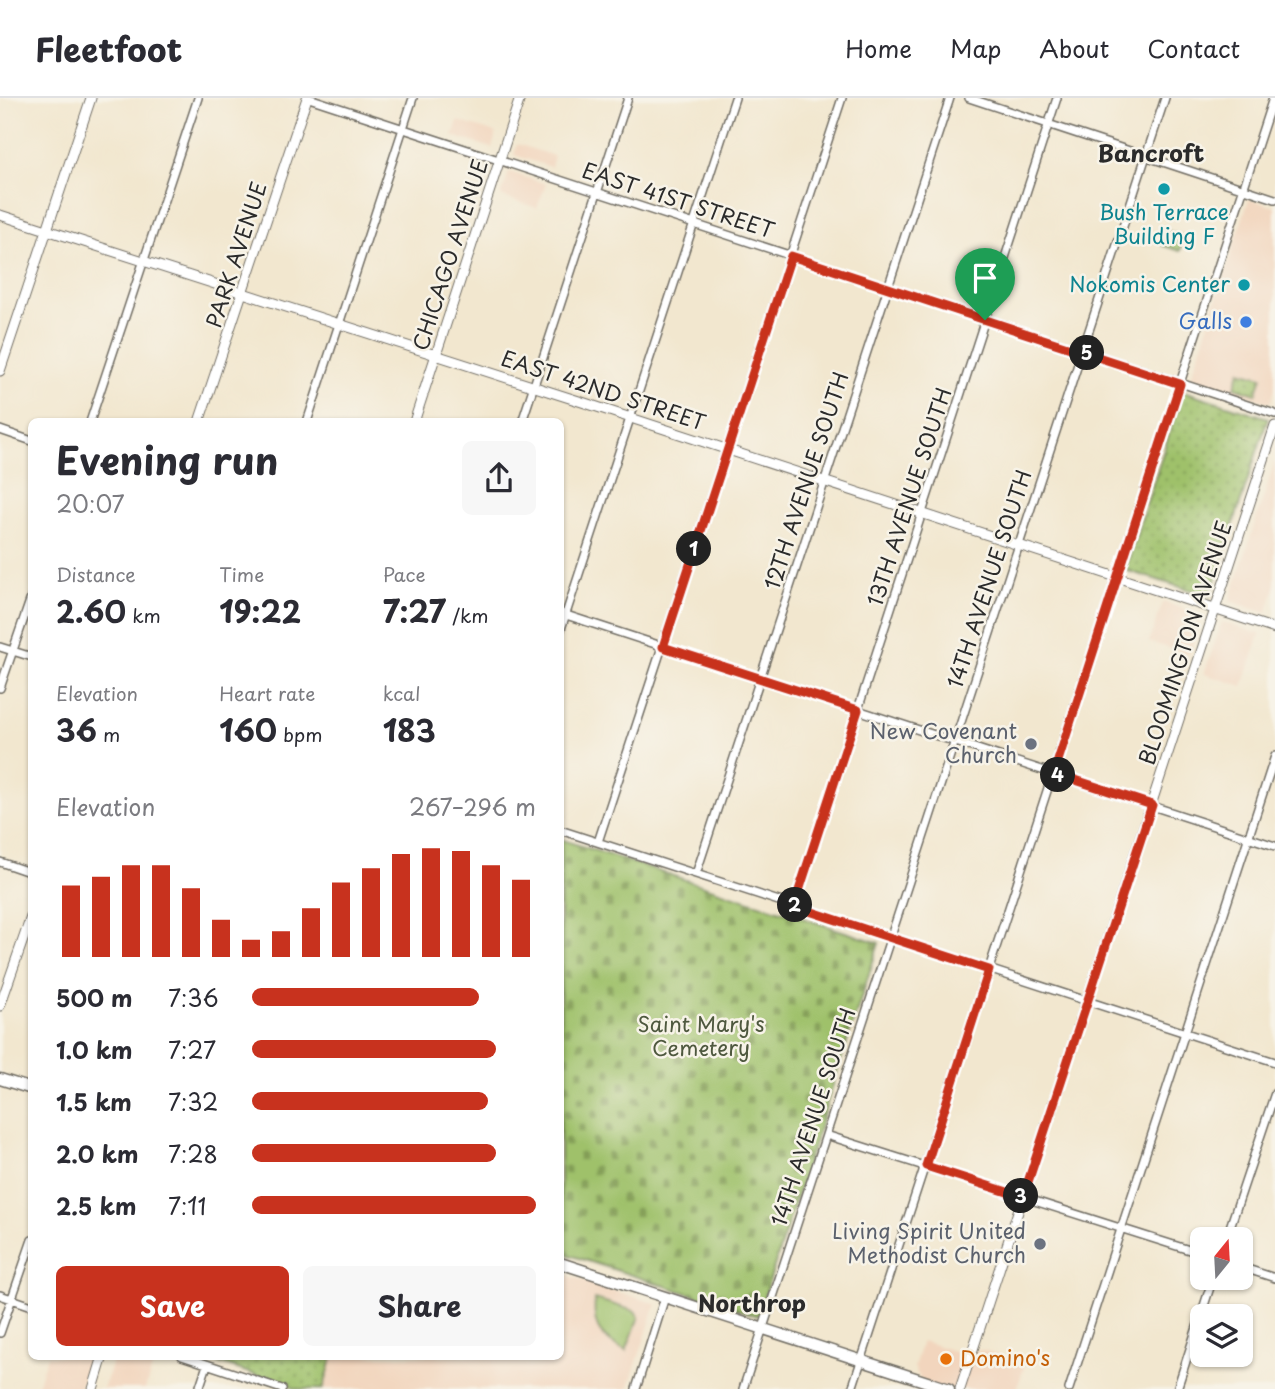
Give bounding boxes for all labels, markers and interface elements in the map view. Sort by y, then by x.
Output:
text: Fleetfoot [35,23,182,73]
text: Home [845,30,912,66]
text: Map [950,30,1001,66]
text: About [1039,30,1109,66]
text: Contact [1147,30,1240,66]
district label: Bancroft [1098,135,1204,170]
street label: EAST 41ST STREET [578,153,779,245]
street label: CHICAGO AVENUE [403,155,495,354]
street label: PARK AVENUE [196,177,274,331]
marker: Bush Terrace Building F [1156,181,1172,197]
place label: Bush Terrace Building F [1099,195,1229,251]
pin [955,248,1015,320]
icon: arrive [966,259,1004,297]
place label: Nokomis Center [1069,267,1230,299]
marker: Nokomis Center [1236,277,1252,293]
place label: Galls [1179,304,1232,336]
marker: Galls [1238,314,1254,330]
pin: 5 [1070,336,1104,370]
text: 5 [1080,338,1093,366]
street label: EAST 42ND STREET [497,341,710,437]
street label: 12TH AVENUE SOUTH [755,367,855,593]
street label: 13TH AVENUE SOUTH [858,383,959,610]
text: Evening run [56,431,278,488]
button: share [462,441,536,515]
street label: 14TH AVENUE SOUTH [938,465,1038,692]
text: 20:07 [56,486,125,521]
street label: BLOOMINGTON AVENUE [1129,516,1239,769]
pin: 1 [676,532,712,566]
text: 1 [689,534,698,562]
text: Distance [56,560,136,588]
text: Time [219,560,264,588]
text: Pace [383,560,426,588]
text: 2.60 [56,588,126,633]
text: 19:22 [219,588,301,633]
text: 7:27 [383,588,446,633]
text: km [126,601,161,629]
text: /km [446,601,489,629]
text: Elevation [56,679,138,707]
text: Heart rate [219,679,315,707]
text: kcal [383,679,421,707]
text: 36 [56,707,97,752]
text: 160 [219,707,277,752]
text: 183 [383,707,436,752]
place label: New Covenant Church [869,714,1017,770]
text: m [97,720,120,748]
text: bpm [277,720,323,748]
marker: New Covenant Church [1023,736,1039,752]
pin: 4 [1040,758,1076,792]
text: 4 [1051,760,1064,788]
text: Elevation [56,789,155,824]
text: 267–296 m [409,789,536,824]
pin: 2 [778,888,812,922]
text: 2 [788,890,801,918]
text: 500 m [56,980,133,1015]
text: 7:36 [168,980,219,1015]
street label: 14TH AVENUE SOUTH [762,1003,862,1230]
park label: Saint Mary's Cemetery [637,1007,765,1063]
text: 1.0 km [56,1032,133,1067]
text: 7:27 [168,1032,216,1067]
text: 1.5 km [56,1084,132,1119]
text: 7:32 [168,1084,218,1119]
text: 2.0 km [56,1136,138,1171]
text: 7:28 [168,1136,218,1171]
pin: 3 [1004,1178,1038,1214]
text: 3 [1014,1181,1027,1209]
text: 2.5 km [56,1188,136,1223]
text: 7:11 [168,1188,207,1223]
place label: Living Spirit United Methodist Church [832,1214,1026,1270]
north arrow [1190,1227,1253,1290]
map controls [1190,1227,1253,1367]
marker: Living Spirit United Methodist Church [1032,1236,1048,1252]
button: Save [56,1266,289,1346]
button: Share [303,1266,536,1346]
district label: Northrop [698,1285,806,1320]
button: layers [1190,1304,1253,1367]
place label: Domino's [960,1341,1050,1373]
marker: Domino's [938,1351,954,1367]

